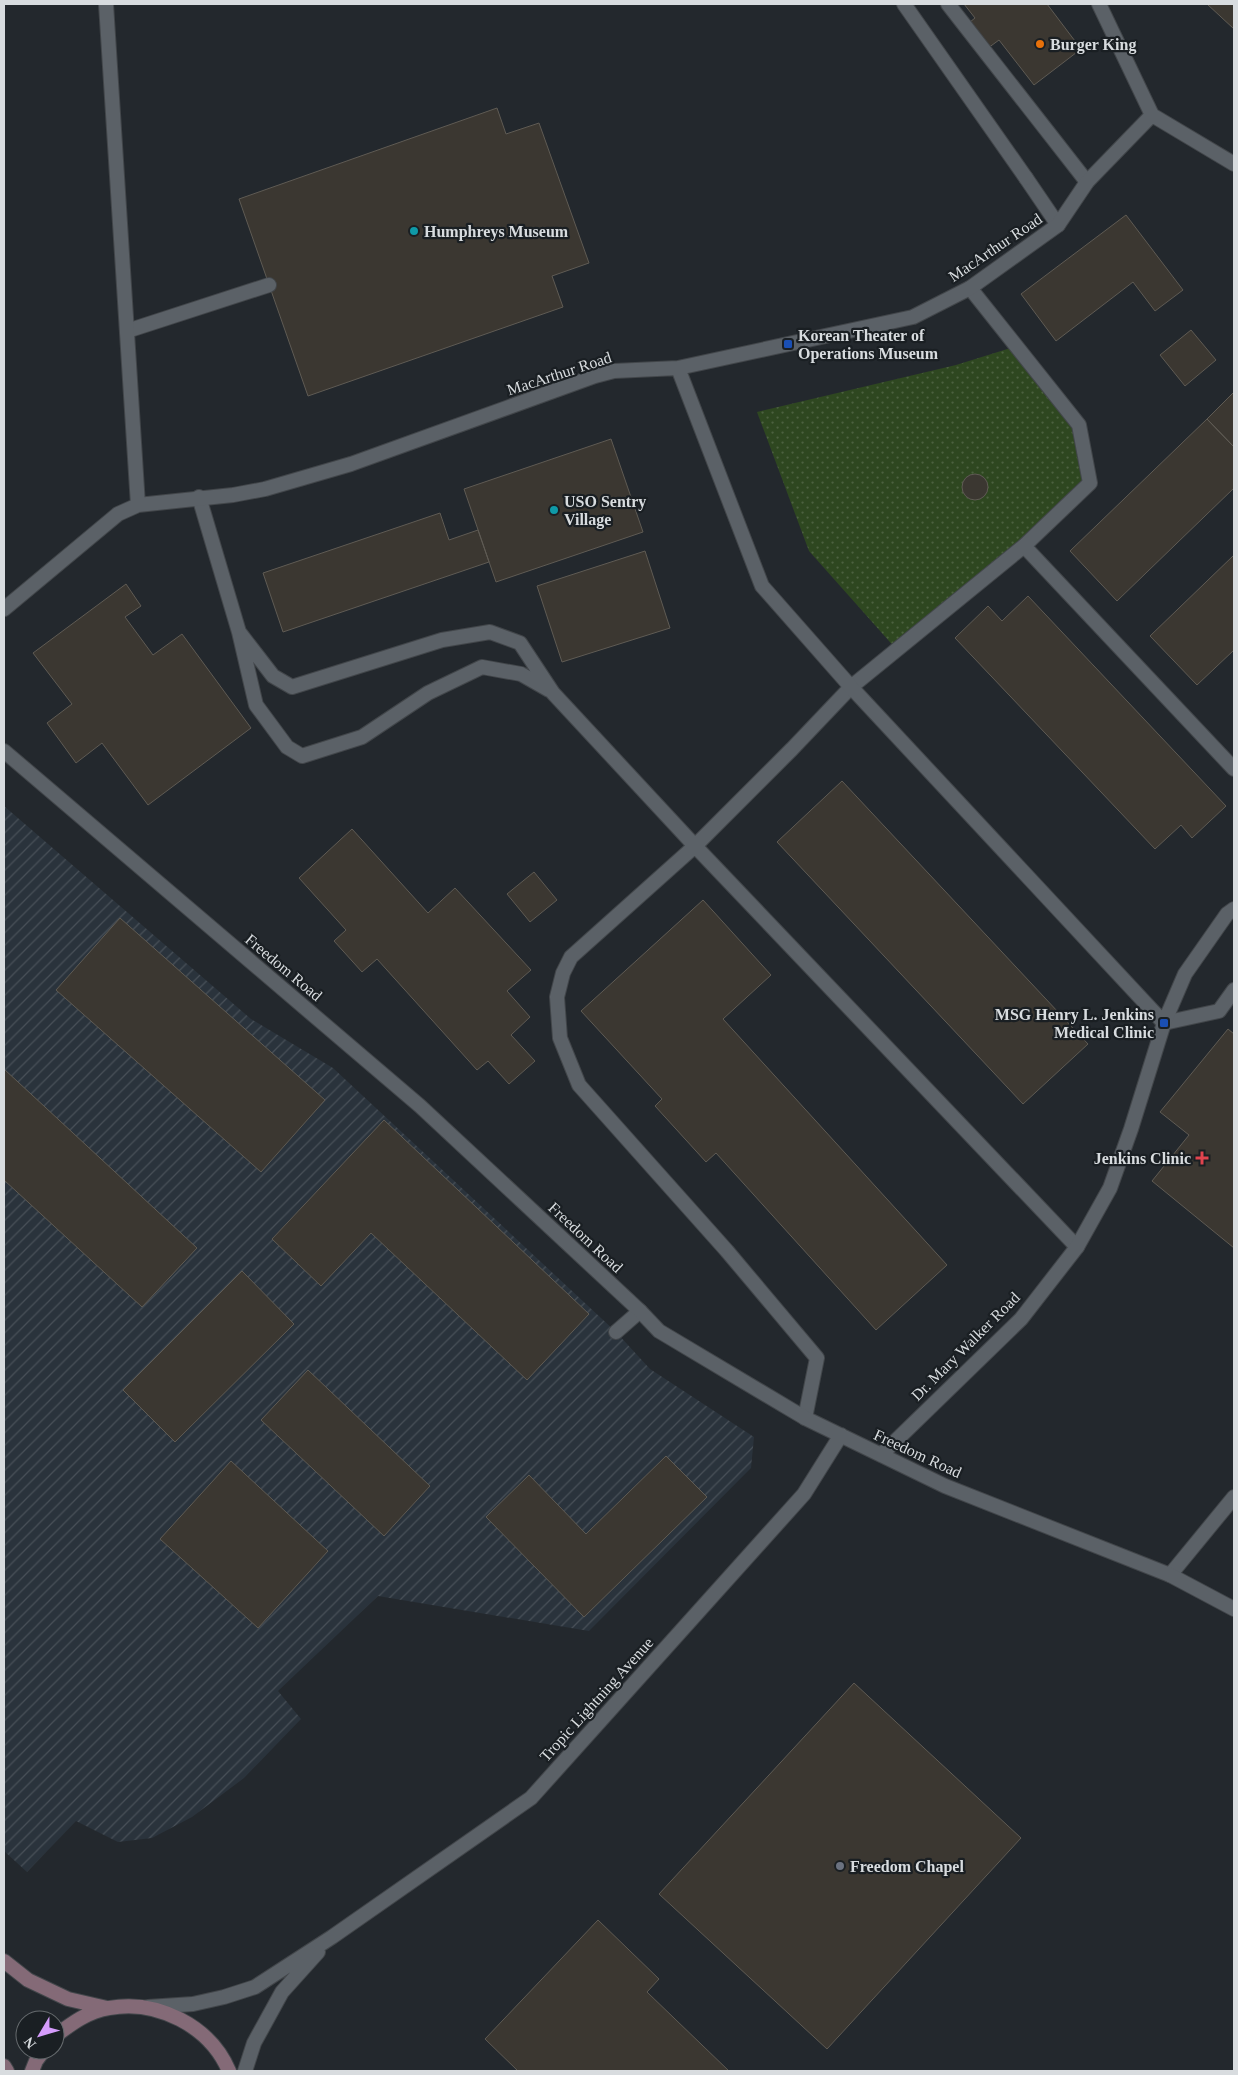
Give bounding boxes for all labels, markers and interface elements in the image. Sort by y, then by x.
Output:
place label: Burger King [1050,36,1136,54]
marker: Burger King [1034,38,1046,50]
street label: MacArthur Road [945,210,1045,285]
place label: Humphreys Museum [424,223,569,241]
marker: Humphreys Museum [408,225,420,237]
place label: Korean Theater of Operations Museum [798,327,939,363]
marker: Korean Theater of Operations Museum [782,338,794,350]
street label: MacArthur Road [505,349,614,398]
place label: USO Sentry Village [564,493,646,529]
marker: USO Sentry Village [548,504,560,516]
street label: Freedom Road [242,930,325,1004]
place label: MSG Henry L. Jenkins Medical Clinic [995,1006,1154,1041]
marker: MSG Henry L. Jenkins Medical Clinic [1158,1017,1170,1029]
place label: Jenkins Clinic [1094,1150,1191,1167]
marker: Jenkins Clinic [1195,1151,1209,1165]
street label: Freedom Road [545,1199,626,1276]
street label: Dr. Mary Walker Road [908,1289,1024,1405]
street label: Freedom Road [871,1426,964,1481]
street label: Tropic Lightning Avenue [536,1634,657,1765]
place label: Freedom Chapel [850,1858,964,1876]
marker: Freedom Chapel [834,1860,846,1872]
north arrow [15,2010,65,2060]
text: N [21,2034,39,2051]

